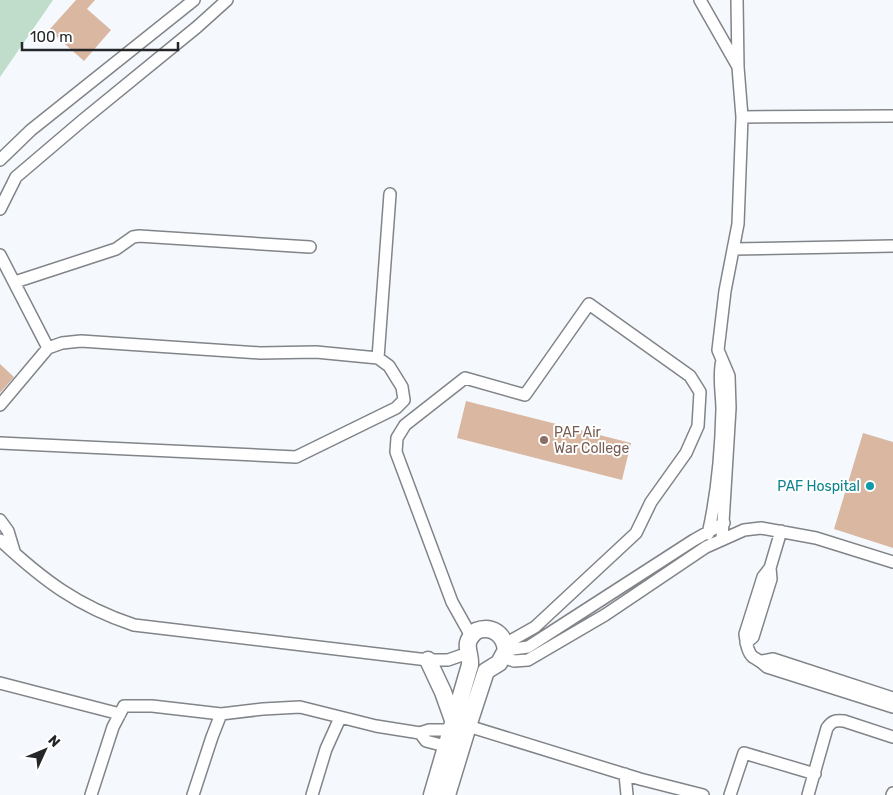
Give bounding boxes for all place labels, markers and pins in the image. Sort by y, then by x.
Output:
place label: PAF Air War College [554,424,629,457]
marker: PAF Air War College [538,434,550,446]
place label: PAF Hospital [777,478,860,495]
marker: PAF Hospital [864,480,876,492]

